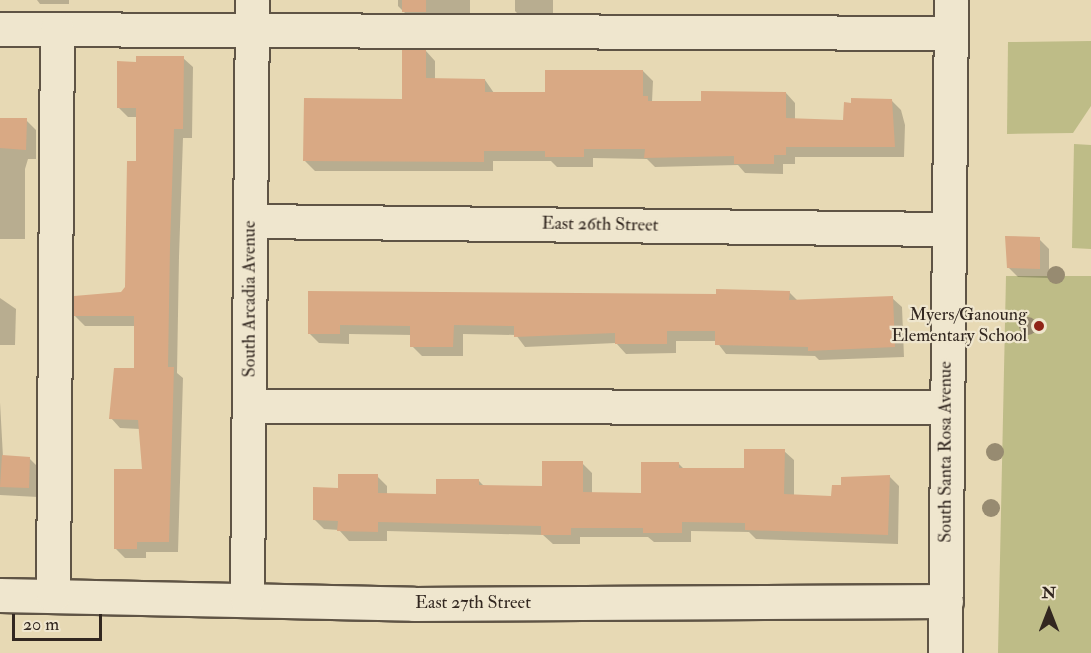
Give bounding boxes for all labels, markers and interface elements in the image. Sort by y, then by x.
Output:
street label: East 26th Street [541,213,659,237]
street label: South Arcadia Avenue [239,221,261,377]
place label: Myers/Ganoung Elementary School [891,305,1027,348]
marker: Myers/Ganoung Elementary School [1032,319,1046,333]
street label: South Santa Rosa Avenue [935,361,957,543]
north arrow [1019,581,1079,641]
text: N [1042,583,1056,603]
street label: East 27th Street [415,592,531,614]
scale bar [15,602,105,640]
text: 20 m [23,613,59,636]

